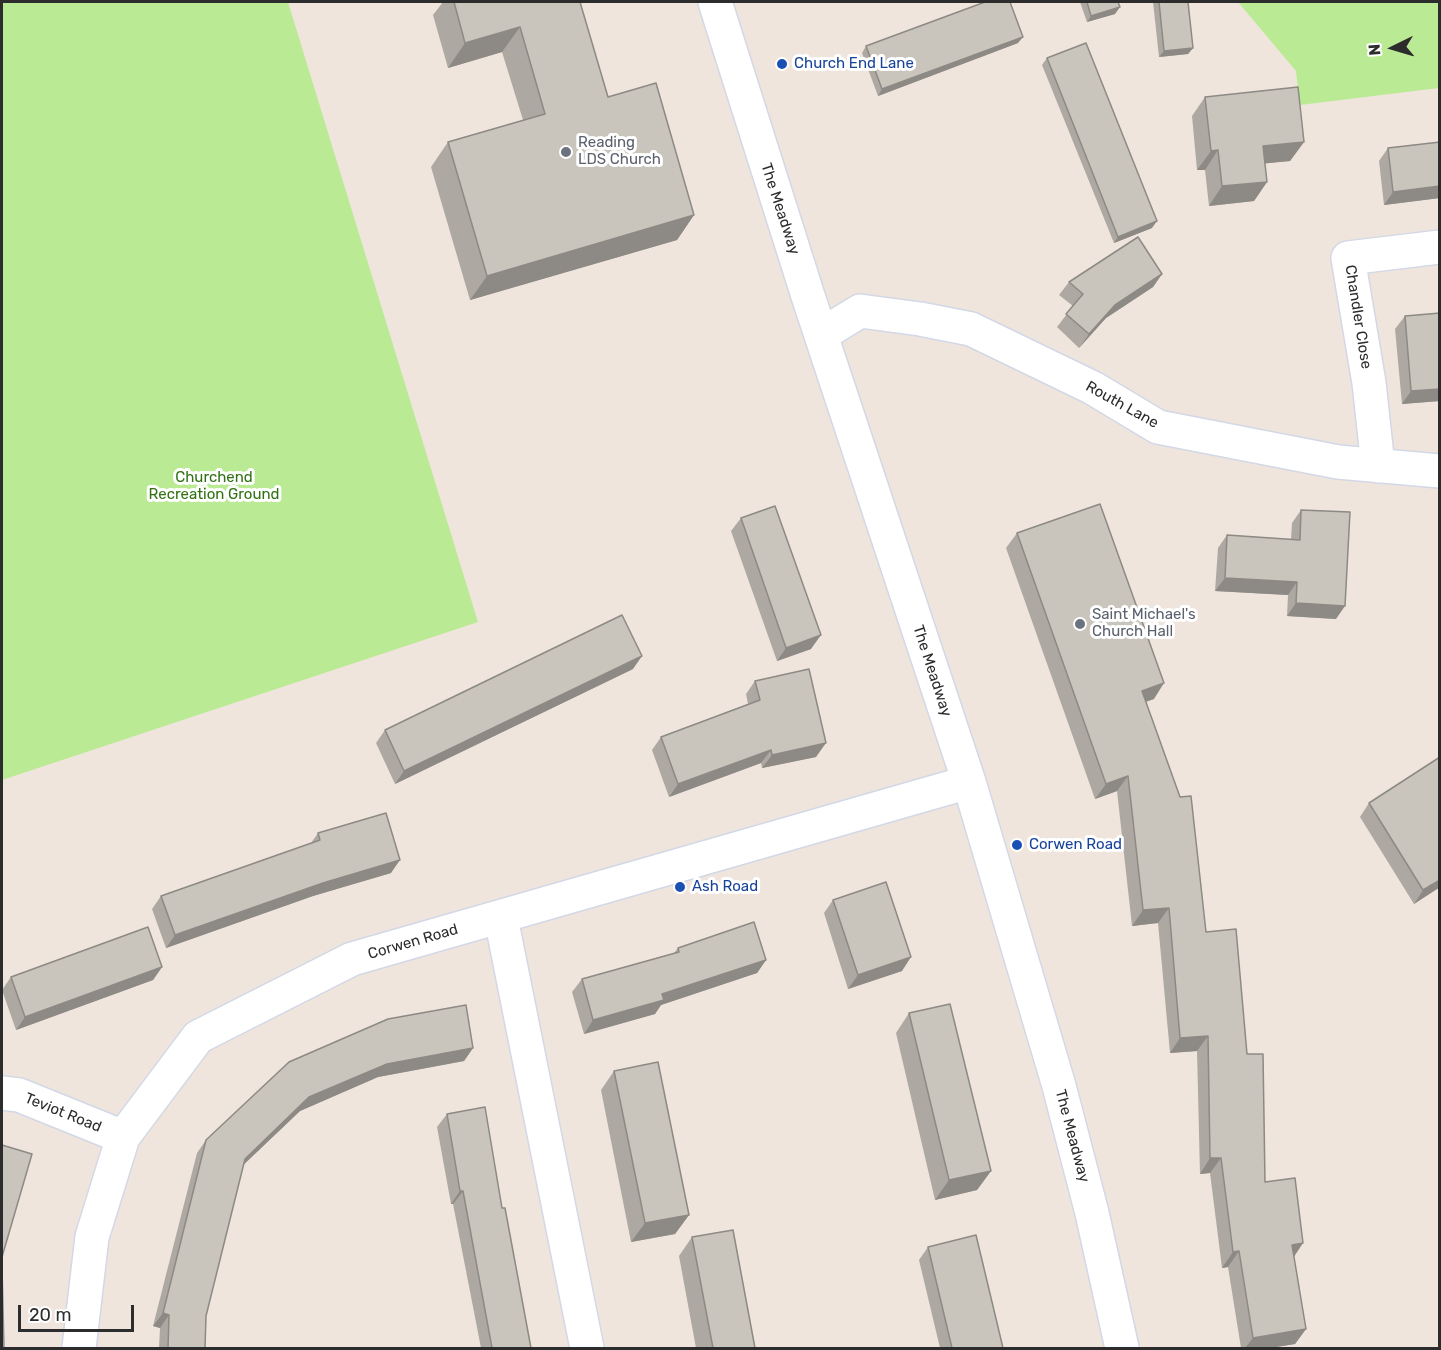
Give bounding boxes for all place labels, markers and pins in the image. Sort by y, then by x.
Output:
place label: Church End Lane [794,55,914,73]
marker: Church End Lane [775,57,789,71]
place label: Reading LDS Church [578,134,661,169]
marker: Reading LDS Church [559,145,573,159]
place label: Saint Michael's Church Hall [1092,606,1196,641]
marker: Saint Michael's Church Hall [1073,617,1087,631]
place label: Corwen Road [1029,836,1122,854]
marker: Corwen Road [1010,838,1024,852]
place label: Ash Road [692,878,758,896]
marker: Ash Road [673,880,687,894]

